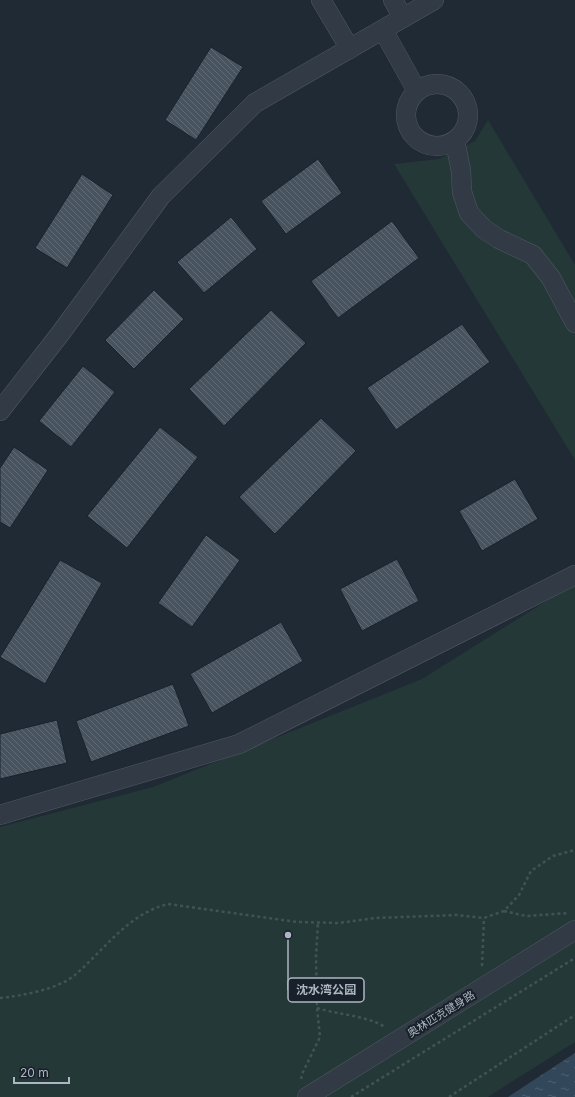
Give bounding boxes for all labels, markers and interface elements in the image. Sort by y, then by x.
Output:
callout: 沈水湾公园 [288,978,364,1002]
text: 沈水湾公园 [296,982,356,997]
street label: 奥林匹克健身路 [405,988,477,1040]
scale bar [14,1059,69,1085]
text: 20 m [20,1065,49,1080]

